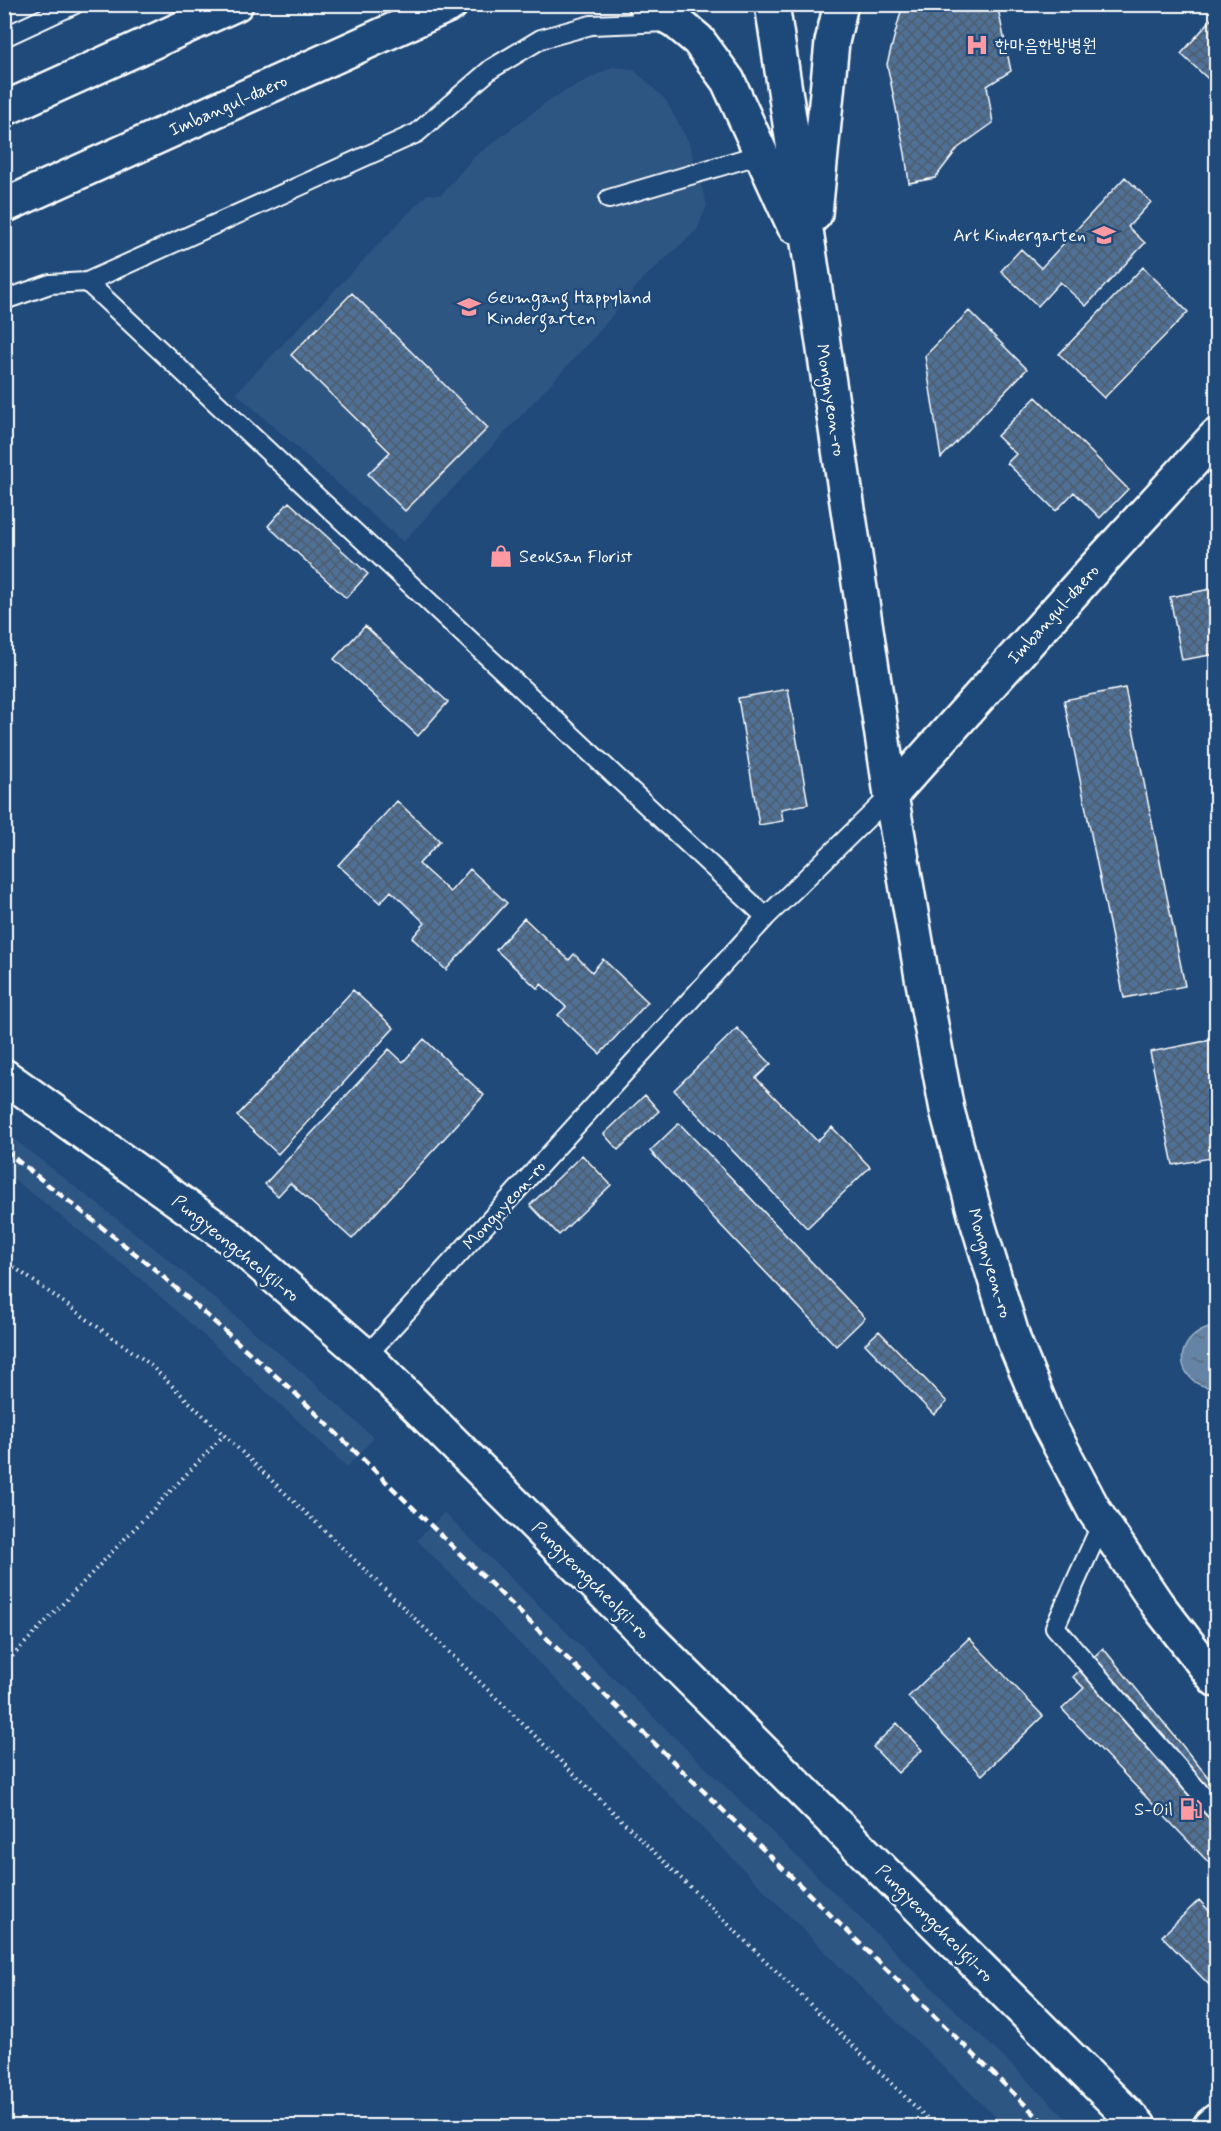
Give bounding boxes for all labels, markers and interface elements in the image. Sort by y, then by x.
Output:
hospital icon: 한마음한방병원 [964,32,990,58]
place label: 한마음한방병원 [995,34,1096,58]
street label: Imbangul-daero [166,69,291,143]
school or university icon: Art Kindergarten [1091,222,1117,248]
place label: Art Kindergarten [953,224,1086,248]
place label: Geumgang Happyland Kindergarten [487,286,651,333]
school or university icon: Geumgang Happyland Kindergarten [456,294,482,320]
street label: Mongnyeon-ro [808,342,851,458]
shop icon: Seoksan Florist [488,543,514,569]
place label: Seoksan Florist [519,545,633,569]
street label: Imbangul-daero [1002,560,1105,670]
street label: Mongnyeon-ro [458,1156,552,1256]
street label: Pungyeongcheolgil-ro [165,1190,304,1309]
street label: Mongnyeon-ro [960,1206,1017,1321]
street label: Pungyeongcheolgil-ro [525,1517,654,1646]
fuel station icon: S-Oil [1178,1796,1204,1822]
place label: S-Oil [1134,1798,1173,1822]
street label: Pungyeongcheolgil-ro [869,1860,998,1989]

